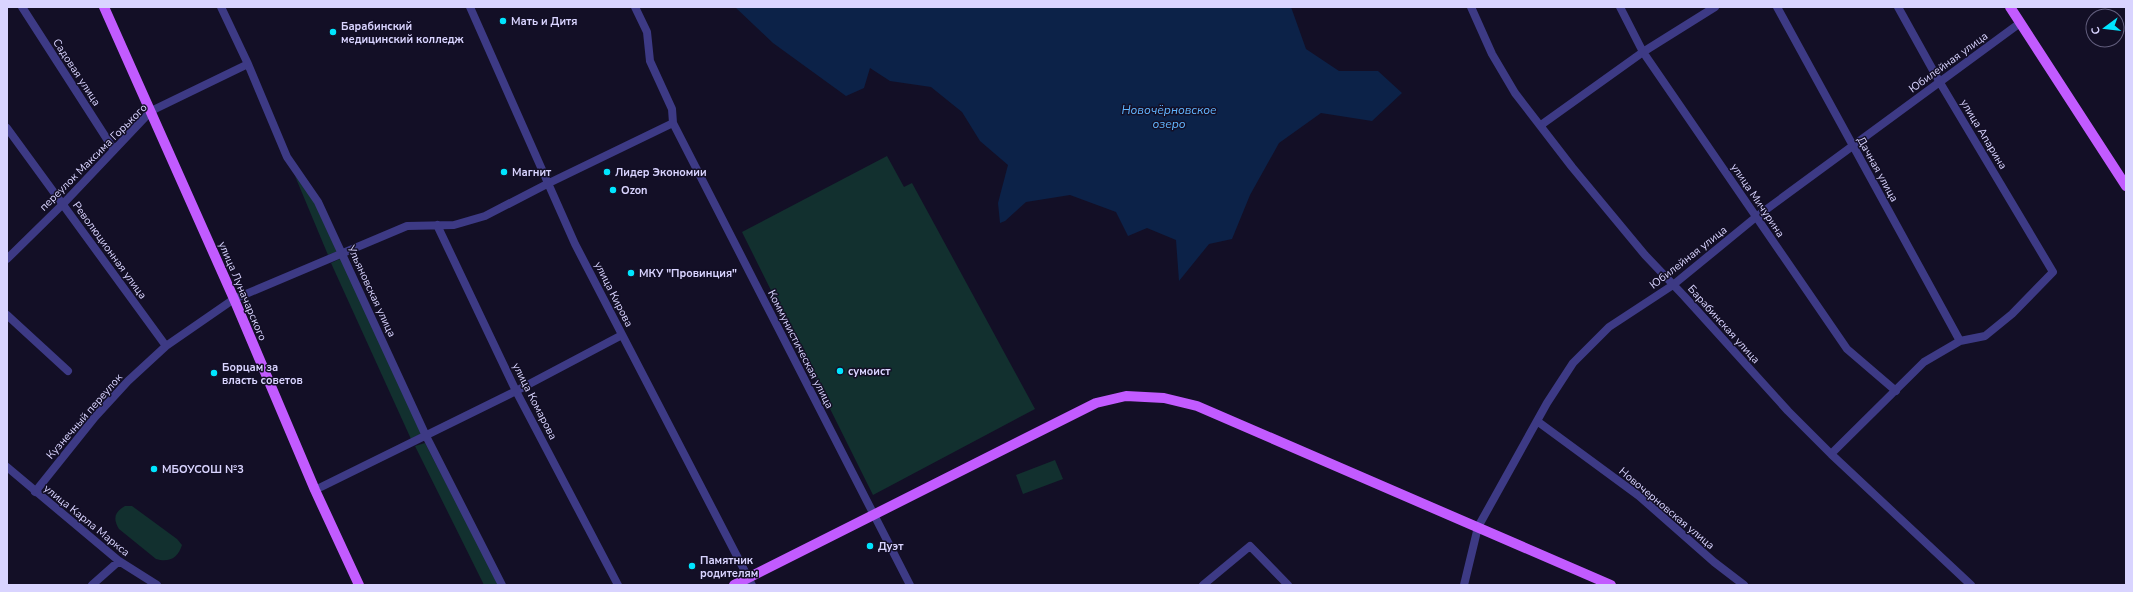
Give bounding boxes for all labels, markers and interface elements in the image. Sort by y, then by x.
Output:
north arrow [2085,8,2125,48]
place label: Мать и Дитя [511,14,577,29]
marker: Мать и Дитя [498,16,508,26]
place label: Барабинский медицинский колледж [341,19,465,47]
text: С [2087,24,2104,36]
marker: Барабинский медицинский колледж [328,27,338,37]
street label: Юбилейная улица [1906,29,1991,96]
street label: Садовая улица [49,36,104,109]
street label: улица Апарина [1957,96,2010,172]
street label: переулок Максима Горького [36,100,150,214]
water label: Новочёрновское озеро [1121,102,1217,132]
street label: Дачная улица [1853,134,1902,205]
street label: улица Мичурина [1727,160,1788,240]
place label: Магнит [512,165,552,180]
place label: Лидер Экономии [615,165,707,180]
marker: Магнит [499,167,509,177]
marker: Лидер Экономии [602,167,612,177]
place label: Ozon [621,183,648,198]
marker: Ozon [608,185,618,195]
street label: Революционная улица [69,198,150,302]
street label: Юбилейная улица [1647,222,1730,292]
street label: улица Луначарского [215,239,270,343]
street label: Ульяновская улица [343,242,399,340]
street label: улица Кирова [591,259,637,330]
place label: МКУ "Провинция" [639,266,737,281]
marker: МКУ "Провинция" [626,268,636,278]
street label: Барабинская улица [1684,282,1763,367]
street label: Коммунистическая улица [764,287,837,411]
place label: Борцам за власть советов [222,360,303,388]
street label: улица Комарова [509,360,560,442]
place label: сумоист [848,364,891,379]
marker: сумоист [835,366,845,376]
marker: Борцам за власть советов [209,368,219,378]
street label: Кузнечный переулок [43,370,126,462]
place label: МБОУСОШ №3 [162,462,244,477]
marker: МБОУСОШ №3 [149,464,159,474]
street label: Новочерновская улица [1616,464,1718,553]
street label: улица Карла Маркса [40,481,133,560]
place label: Дуэт [878,539,904,554]
marker: Дуэт [865,541,875,551]
place label: Памятник родителям [700,553,758,581]
marker: Памятник родителям [687,561,697,571]

